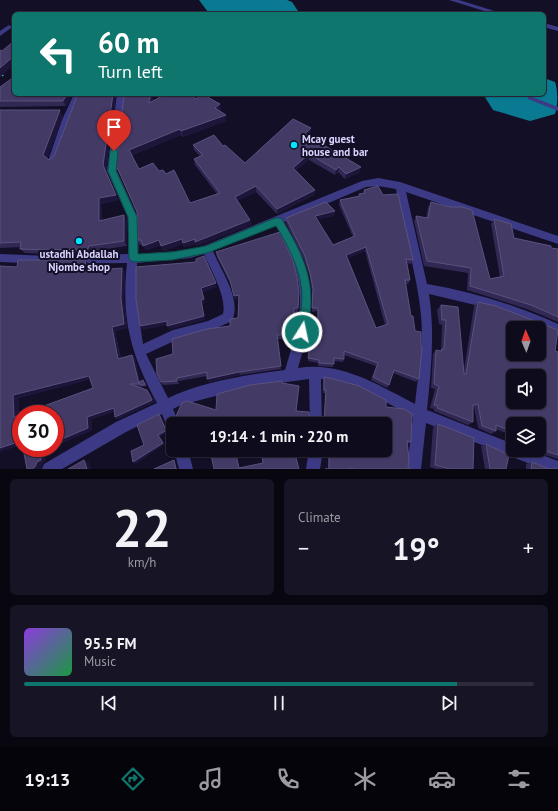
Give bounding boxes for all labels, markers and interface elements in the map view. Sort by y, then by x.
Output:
text: 60 m [98,24,159,61]
icon: left [32,28,84,80]
text: Turn left [98,60,163,83]
pin [97,110,131,151]
icon: arrive [103,116,125,138]
place label: Mcay guest house and bar [302,132,368,159]
marker: Mcay guest house and bar [289,140,299,150]
marker: ustadhi Abdallah Njombe shop [74,236,84,246]
place label: ustadhi Abdallah Njombe shop [40,247,118,274]
position arrow [281,311,323,353]
north arrow [506,321,546,361]
map controls [506,321,546,457]
button: sound [506,369,546,409]
speed limit sign: 30 [12,405,64,457]
button: layers [506,417,546,457]
text: 19:14 · 1 min · 220 m [210,427,348,446]
text: 22 [113,494,171,561]
text: Climate [298,509,341,526]
text: 19° [392,529,440,568]
text: − [298,534,309,562]
text: + [523,534,534,562]
text: km/h [128,554,156,571]
text: 95.5 FM [84,634,137,653]
text: Music [84,653,116,670]
icon: previous [98,692,120,714]
icon: pause [268,692,290,714]
icon: next [438,692,460,714]
icon: directions [119,765,147,793]
icon: music [197,765,225,793]
icon: phone [274,765,302,793]
icon: climate [351,765,379,793]
icon: car [428,765,456,793]
icon: filters [505,765,533,793]
text: 19:13 [25,768,70,791]

